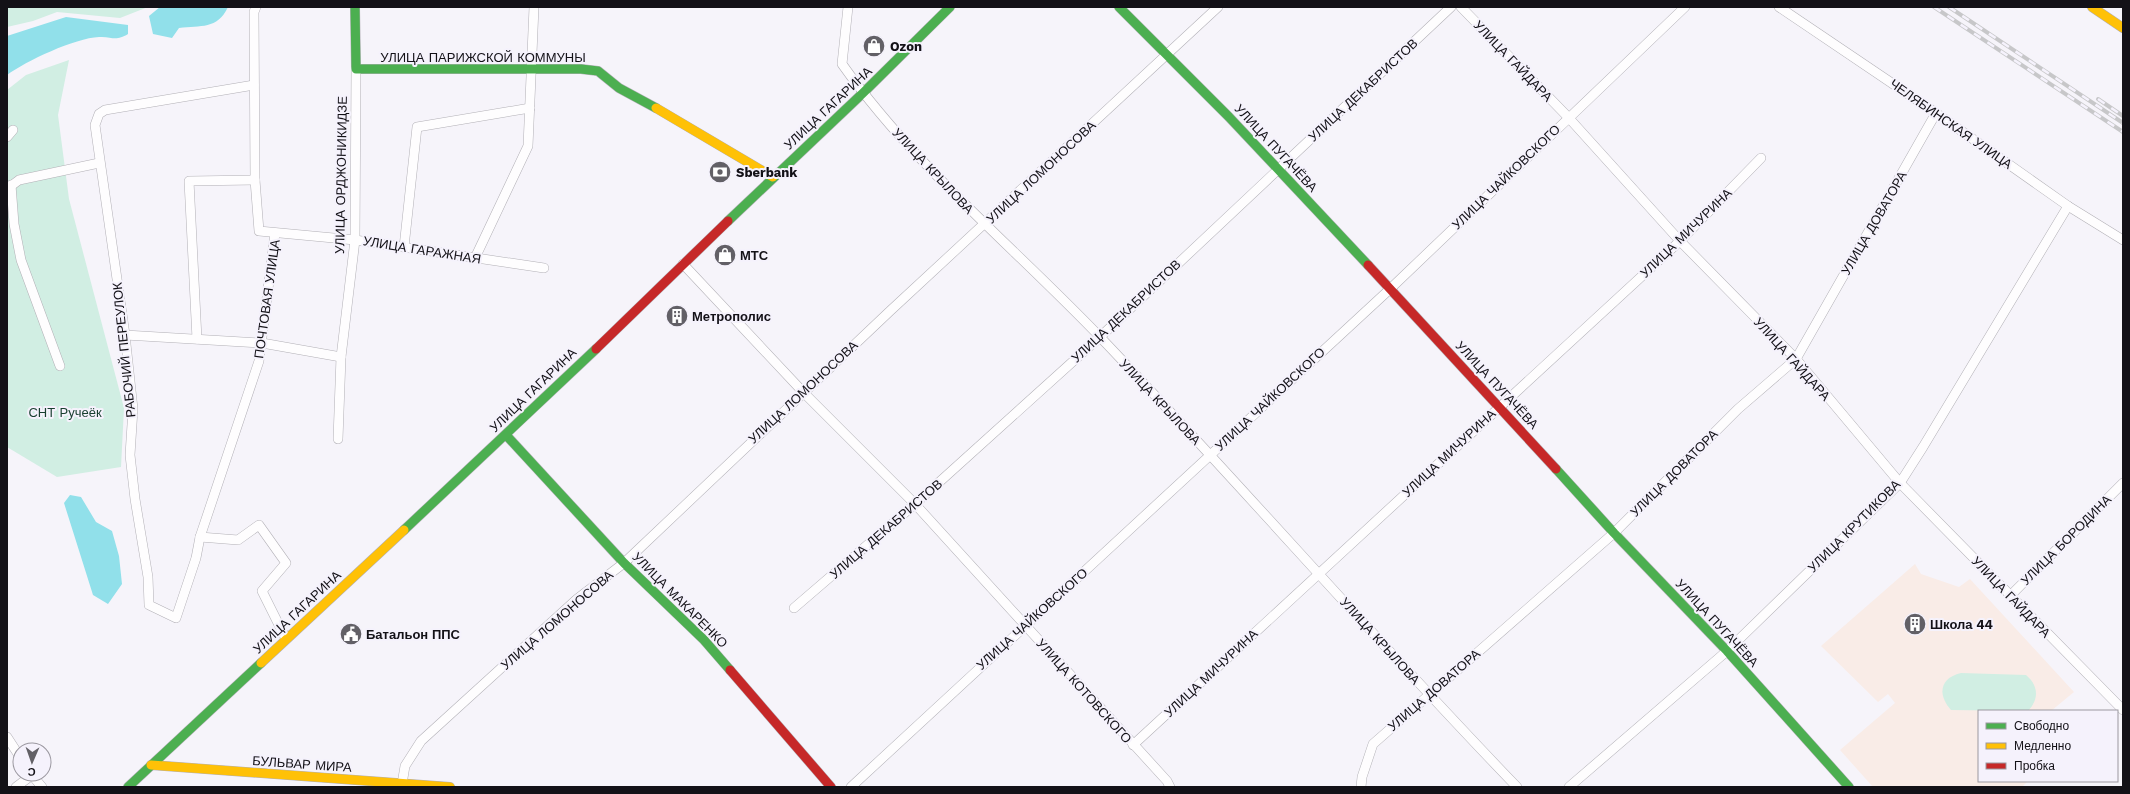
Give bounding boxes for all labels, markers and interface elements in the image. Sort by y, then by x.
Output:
street label: УЛИЦА ГАЙДАРА [1471,17,1556,105]
shop icon: Ozon [861,33,887,59]
street label: УЛИЦА ДЕКАБРИСТОВ [1305,35,1421,145]
place label: Ozon [890,39,922,54]
street label: УЛИЦА ПАРИЖСКОЙ КОММУНЫ [380,50,586,65]
street label: УЛИЦА ГАГАРИНА [781,63,875,152]
street label: ЧЕЛЯБИНСКАЯ УЛИЦА [1887,76,2015,172]
street label: УЛИЦА ОРДЖОНИКИДЗЕ [332,96,350,254]
street label: УЛИЦА ПУГАЧЁВА [1232,101,1321,195]
street label: УЛИЦА ЛОМОНОСОВА [983,117,1099,226]
street label: УЛИЦА ЧАЙКОВСКОГО [1449,122,1563,232]
street label: УЛИЦА КРЫЛОВА [889,125,977,217]
bank icon: Sberbank [707,159,733,185]
place label: Sberbank [736,165,798,180]
street label: УЛИЦА ДОВАТОРА [1838,168,1910,277]
street label: УЛИЦА МИЧУРИНА [1637,185,1735,281]
street label: УЛИЦА ГАРАЖНАЯ [362,233,482,267]
street label: ПОЧТОВАЯ УЛИЦА [251,238,283,359]
shop icon: МТС [712,242,738,268]
place label: МТС [740,248,769,263]
street label: УЛИЦА ДЕКАБРИСТОВ [1068,256,1184,366]
street label: РАБОЧИЙ ПЕРЕУЛОК [109,281,139,418]
building icon: Метрополис [664,303,690,329]
place label: Метрополис [692,309,771,324]
street label: УЛИЦА ГАЙДАРА [1751,314,1833,404]
street label: УЛИЦА ЛОМОНОСОВА [745,337,861,446]
street label: УЛИЦА ПУГАЧЁВА [1453,338,1542,432]
street label: УЛИЦА ЧАЙКОВСКОГО [1212,344,1328,454]
street label: УЛИЦА ГАГАРИНА [487,345,580,435]
street label: УЛИЦА КРЫЛОВА [1116,356,1204,448]
park label: СНТ Ручеёк [28,405,102,420]
street label: УЛИЦА МИЧУРИНА [1399,406,1499,500]
street label: УЛИЦА ДОВАТОРА [1627,426,1721,520]
street label: УЛИЦА ДЕКАБРИСТОВ [827,476,945,582]
street label: УЛИЦА КРУТИКОВА [1805,476,1904,575]
street label: УЛИЦА БОРОДИНА [2018,492,2114,588]
street label: УЛИЦА МАКАРЕНКО [629,549,731,651]
street label: УЛИЦА ГАЙДАРА [1969,553,2054,641]
street label: УЛИЦА ЧАЙКОВСКОГО [973,565,1091,673]
street label: УЛИЦА ГАГАРИНА [250,567,344,656]
street label: УЛИЦА ЛОМОНОСОВА [498,567,616,673]
street label: УЛИЦА ПУГАЧЁВА [1673,576,1762,670]
street label: УЛИЦА КРЫЛОВА [1337,594,1423,688]
building icon: Школа 44 [1902,611,1928,637]
place label: Школа 44 [1930,617,1994,632]
public building icon: Батальон ППС [338,621,364,647]
street label: УЛИЦА МИЧУРИНА [1161,626,1261,720]
place label: Батальон ППС [366,627,461,642]
street label: УЛИЦА КОТОВСКОГО [1033,636,1135,746]
street label: УЛИЦА ДОВАТОРА [1385,646,1483,734]
legend [1978,710,2118,782]
text: Свободно [2014,719,2069,733]
text: Медленно [2014,739,2071,753]
north arrow [12,742,52,782]
street label: БУЛЬВАР МИРА [252,753,353,775]
text: Пробка [2014,759,2055,773]
text: С [27,765,36,778]

